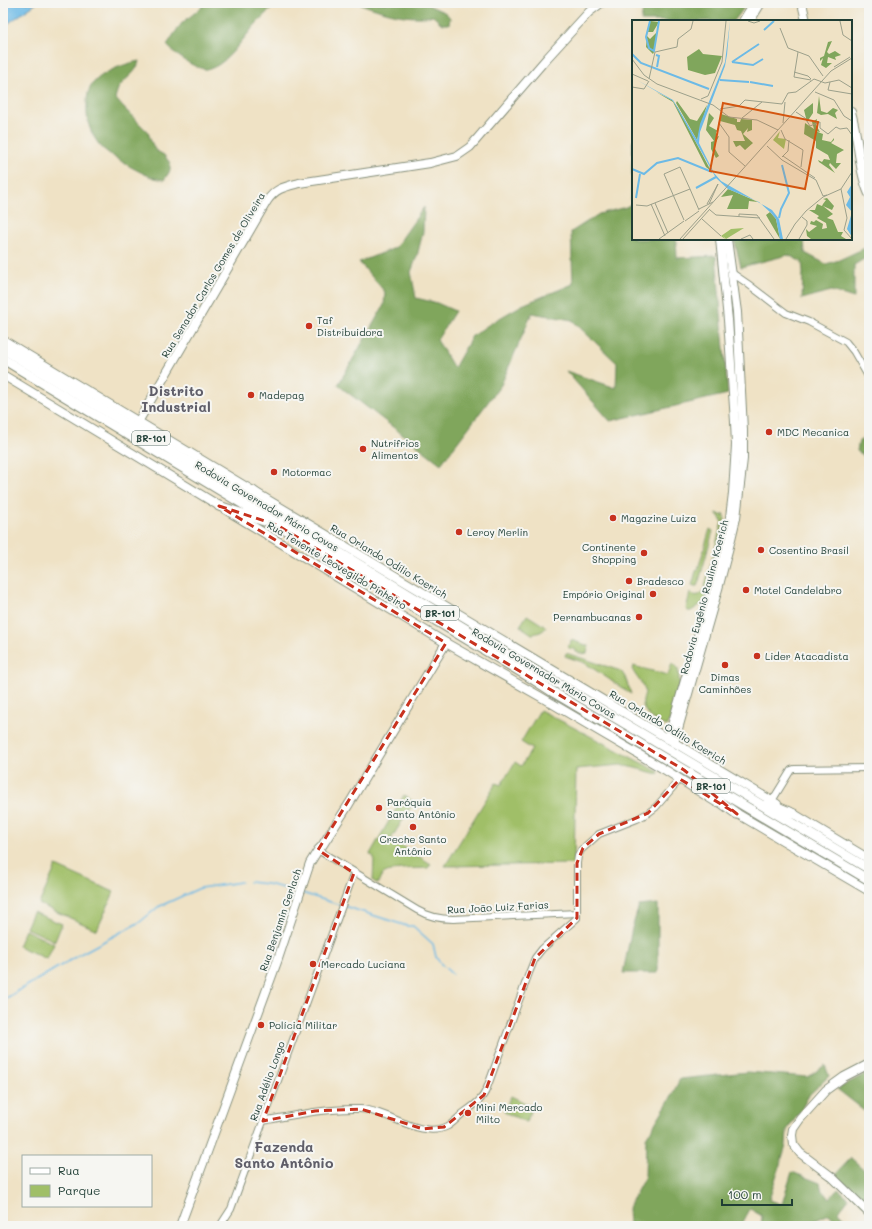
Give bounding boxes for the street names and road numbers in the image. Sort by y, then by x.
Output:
street label: Rua Senador Carlos Gomes de Oliveira [158,190,268,360]
road number: BR-101 [132,431,170,445]
street label: Rodovia Governador Mário Covas [193,457,342,555]
street label: Rua Tenente Leovegildo Pinheiro [265,518,409,612]
street label: Rodovia Eugênio Raulino Koerich [677,518,731,676]
street label: Rua Orlando Odílio Koerich [328,521,450,602]
road number: BR-101 [421,606,459,620]
street label: Rodovia Governador Mário Covas [470,624,619,722]
street label: Rua Orlando Odílio Koerich [607,687,729,768]
road number: BR-101 [692,779,730,793]
street label: Rua Benjamin Gerlach [256,867,304,973]
street label: Rua João Luiz Farias [447,897,549,917]
street label: Rua Adélio Longo [246,1039,288,1123]

